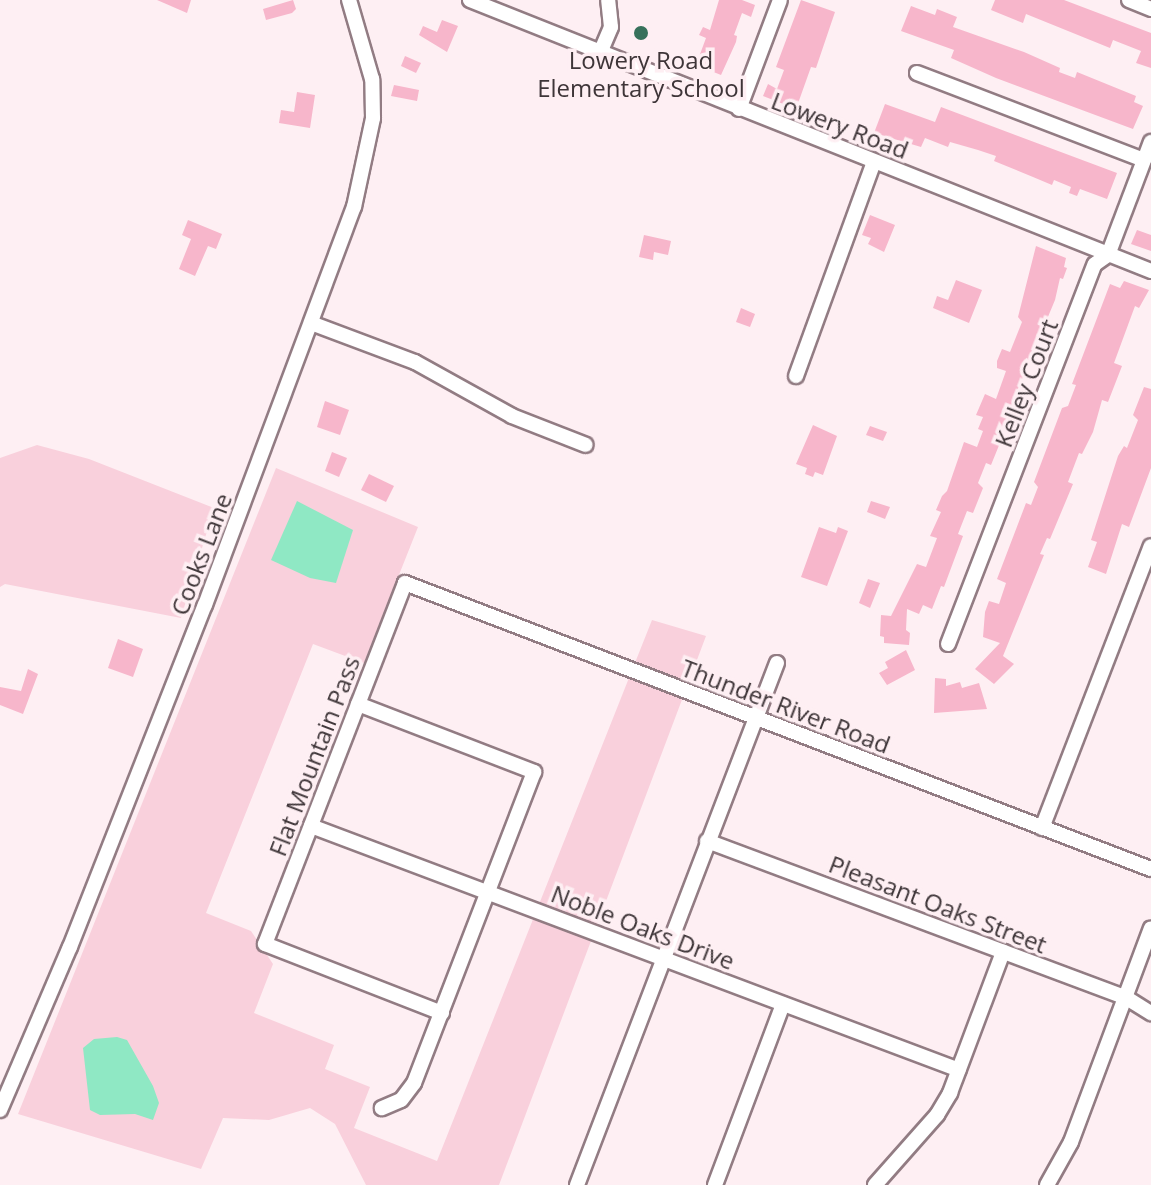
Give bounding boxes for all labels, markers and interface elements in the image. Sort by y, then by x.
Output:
marker: Lowery Road Elementary School [632,24,650,42]
place label: Lowery Road Elementary School [537,46,745,102]
street label: Lowery Road [767,86,913,164]
street label: Kelley Court [988,315,1064,451]
street label: Cooks Lane [165,489,237,619]
street label: Flat Mountain Pass [263,652,365,860]
street label: Thunder River Road [678,653,894,759]
street label: Pleasant Oaks Street [825,849,1051,959]
street label: Noble Oaks Drive [547,879,739,975]

